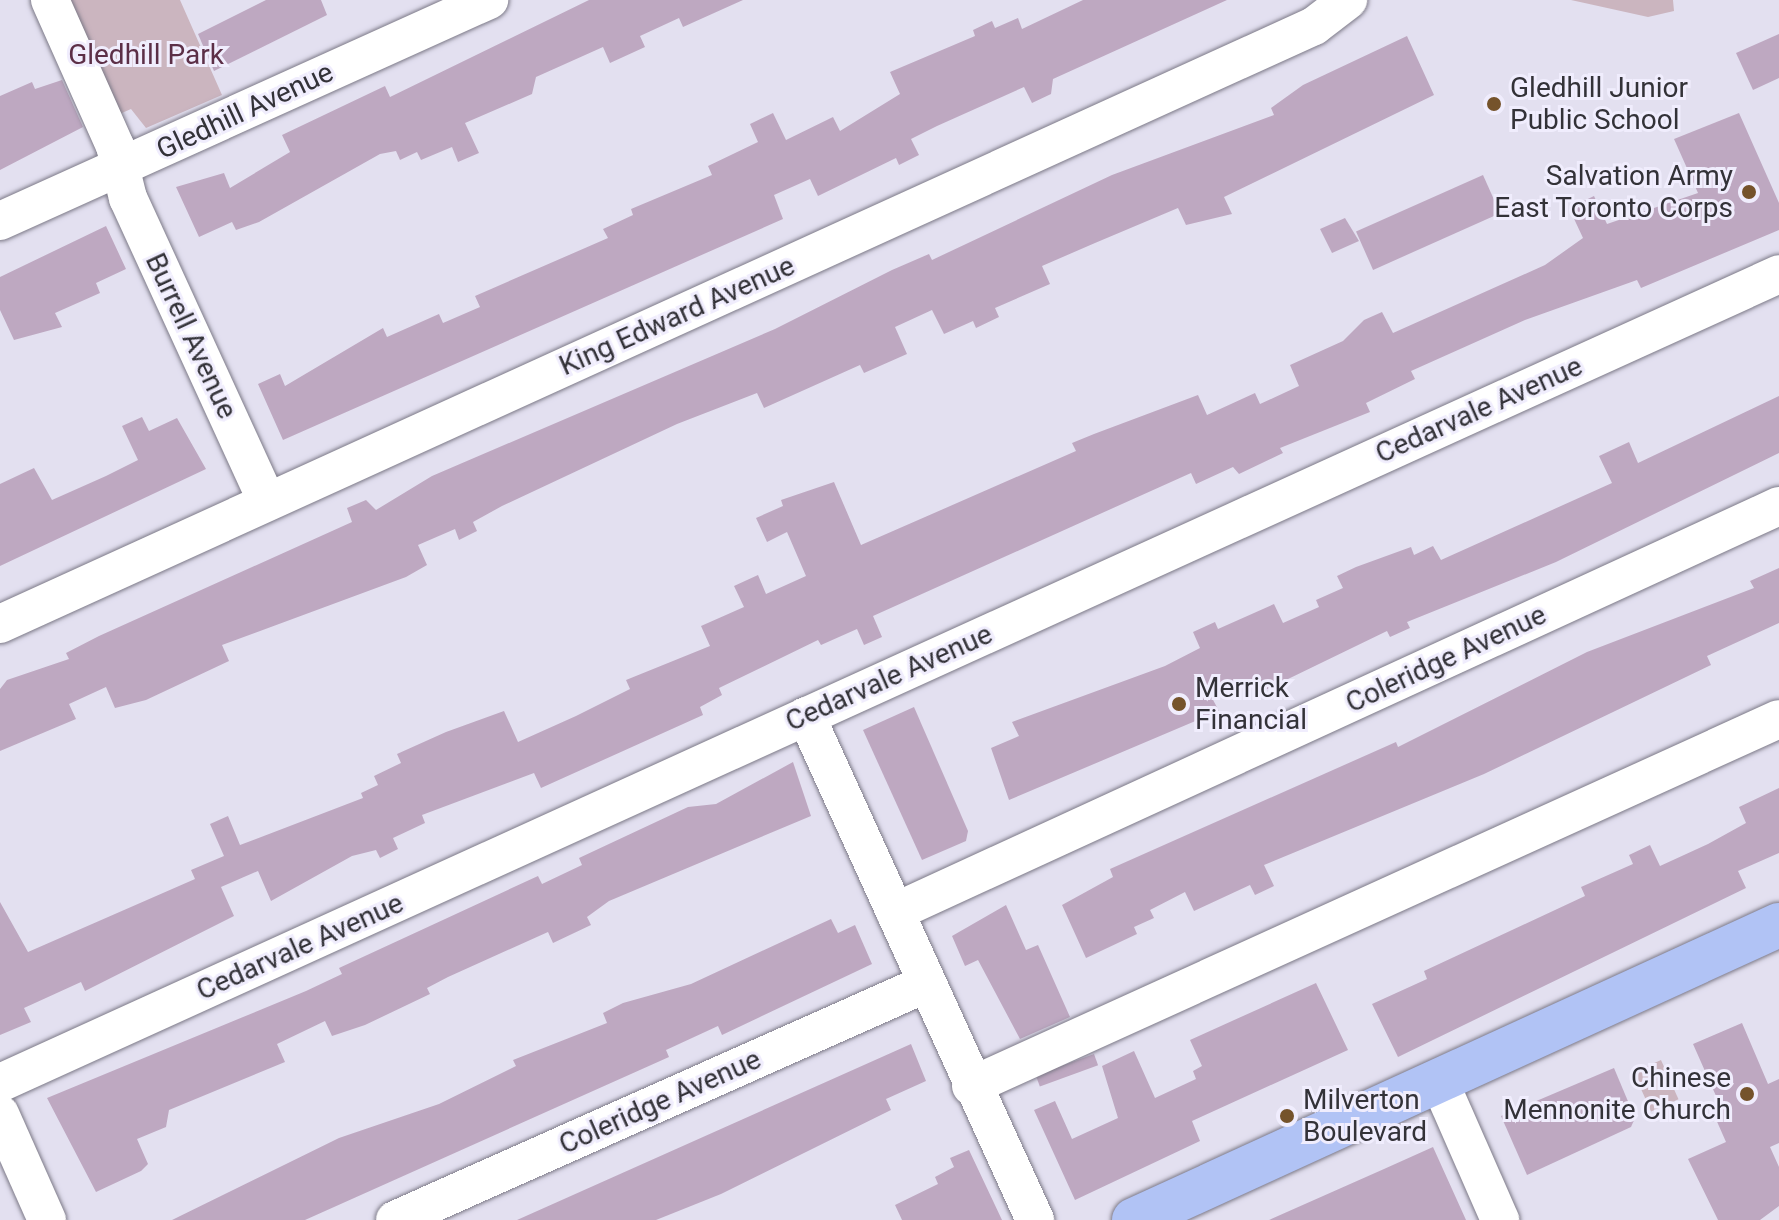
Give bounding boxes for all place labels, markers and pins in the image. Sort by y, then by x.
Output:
place label: Gledhill Junior Public School [1510,71,1688,137]
marker: Gledhill Junior Public School [1485,95,1503,113]
place label: Salvation Army East Toronto Corps [1494,159,1733,225]
marker: Salvation Army East Toronto Corps [1740,183,1758,201]
place label: Merrick Financial [1195,671,1307,737]
marker: Merrick Financial [1170,695,1188,713]
place label: Chinese Mennonite Church [1503,1061,1731,1127]
place label: Milverton Boulevard [1303,1083,1427,1149]
marker: Chinese Mennonite Church [1738,1085,1756,1103]
marker: Milverton Boulevard [1278,1107,1296,1125]

